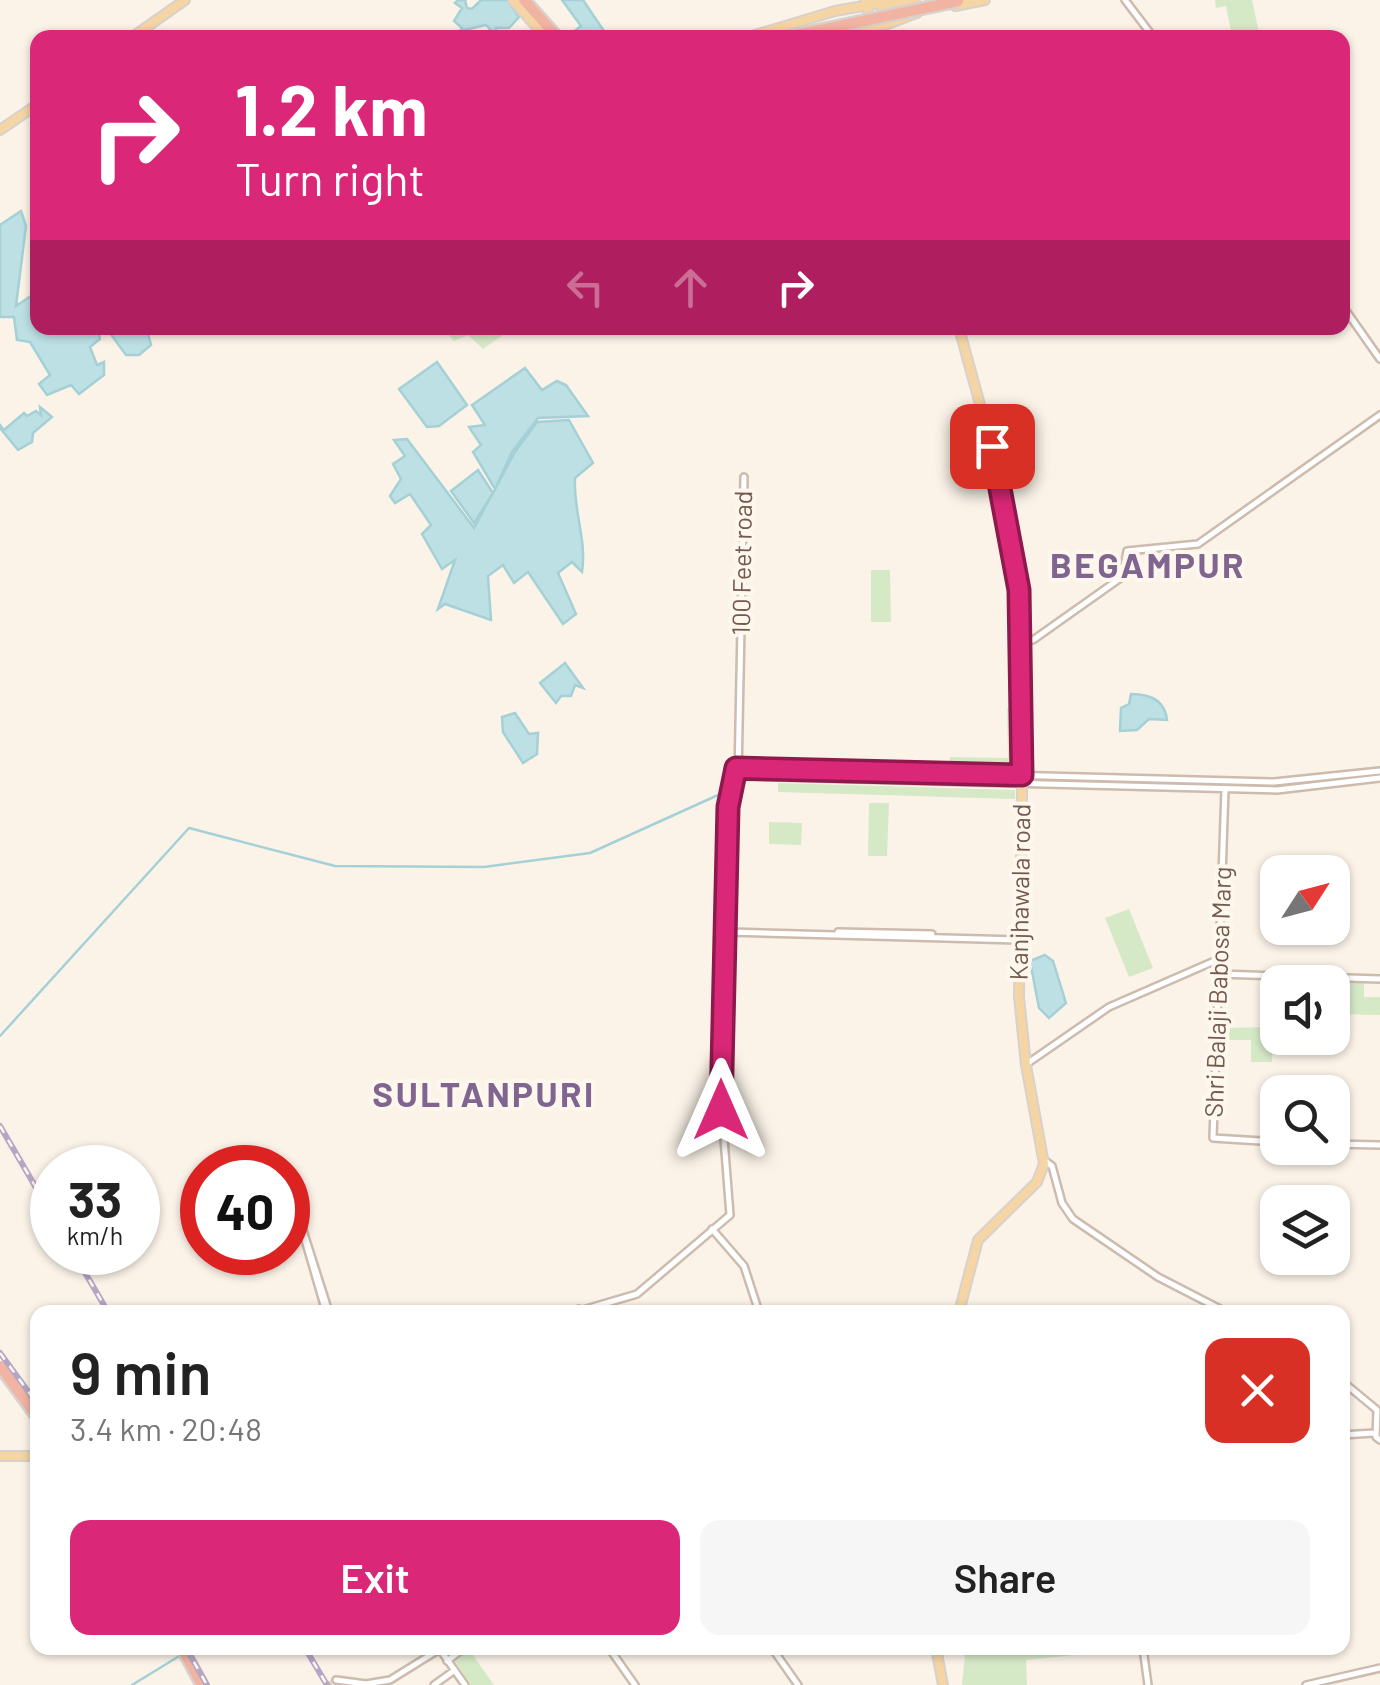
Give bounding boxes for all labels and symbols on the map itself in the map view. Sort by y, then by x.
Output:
pin [950,404,1035,489]
street label: 100 Feet road [725,490,757,636]
district label: BEGAMPUR [1050,543,1246,585]
street label: Kanjhawala road [1002,803,1036,981]
north arrow [1260,855,1350,945]
street label: Shri Balaji Babosa Marg [1198,866,1236,1118]
position arrow [669,1058,773,1162]
district label: SULTANPURI [372,1072,596,1114]
speed limit sign: 40 [180,1145,310,1275]

